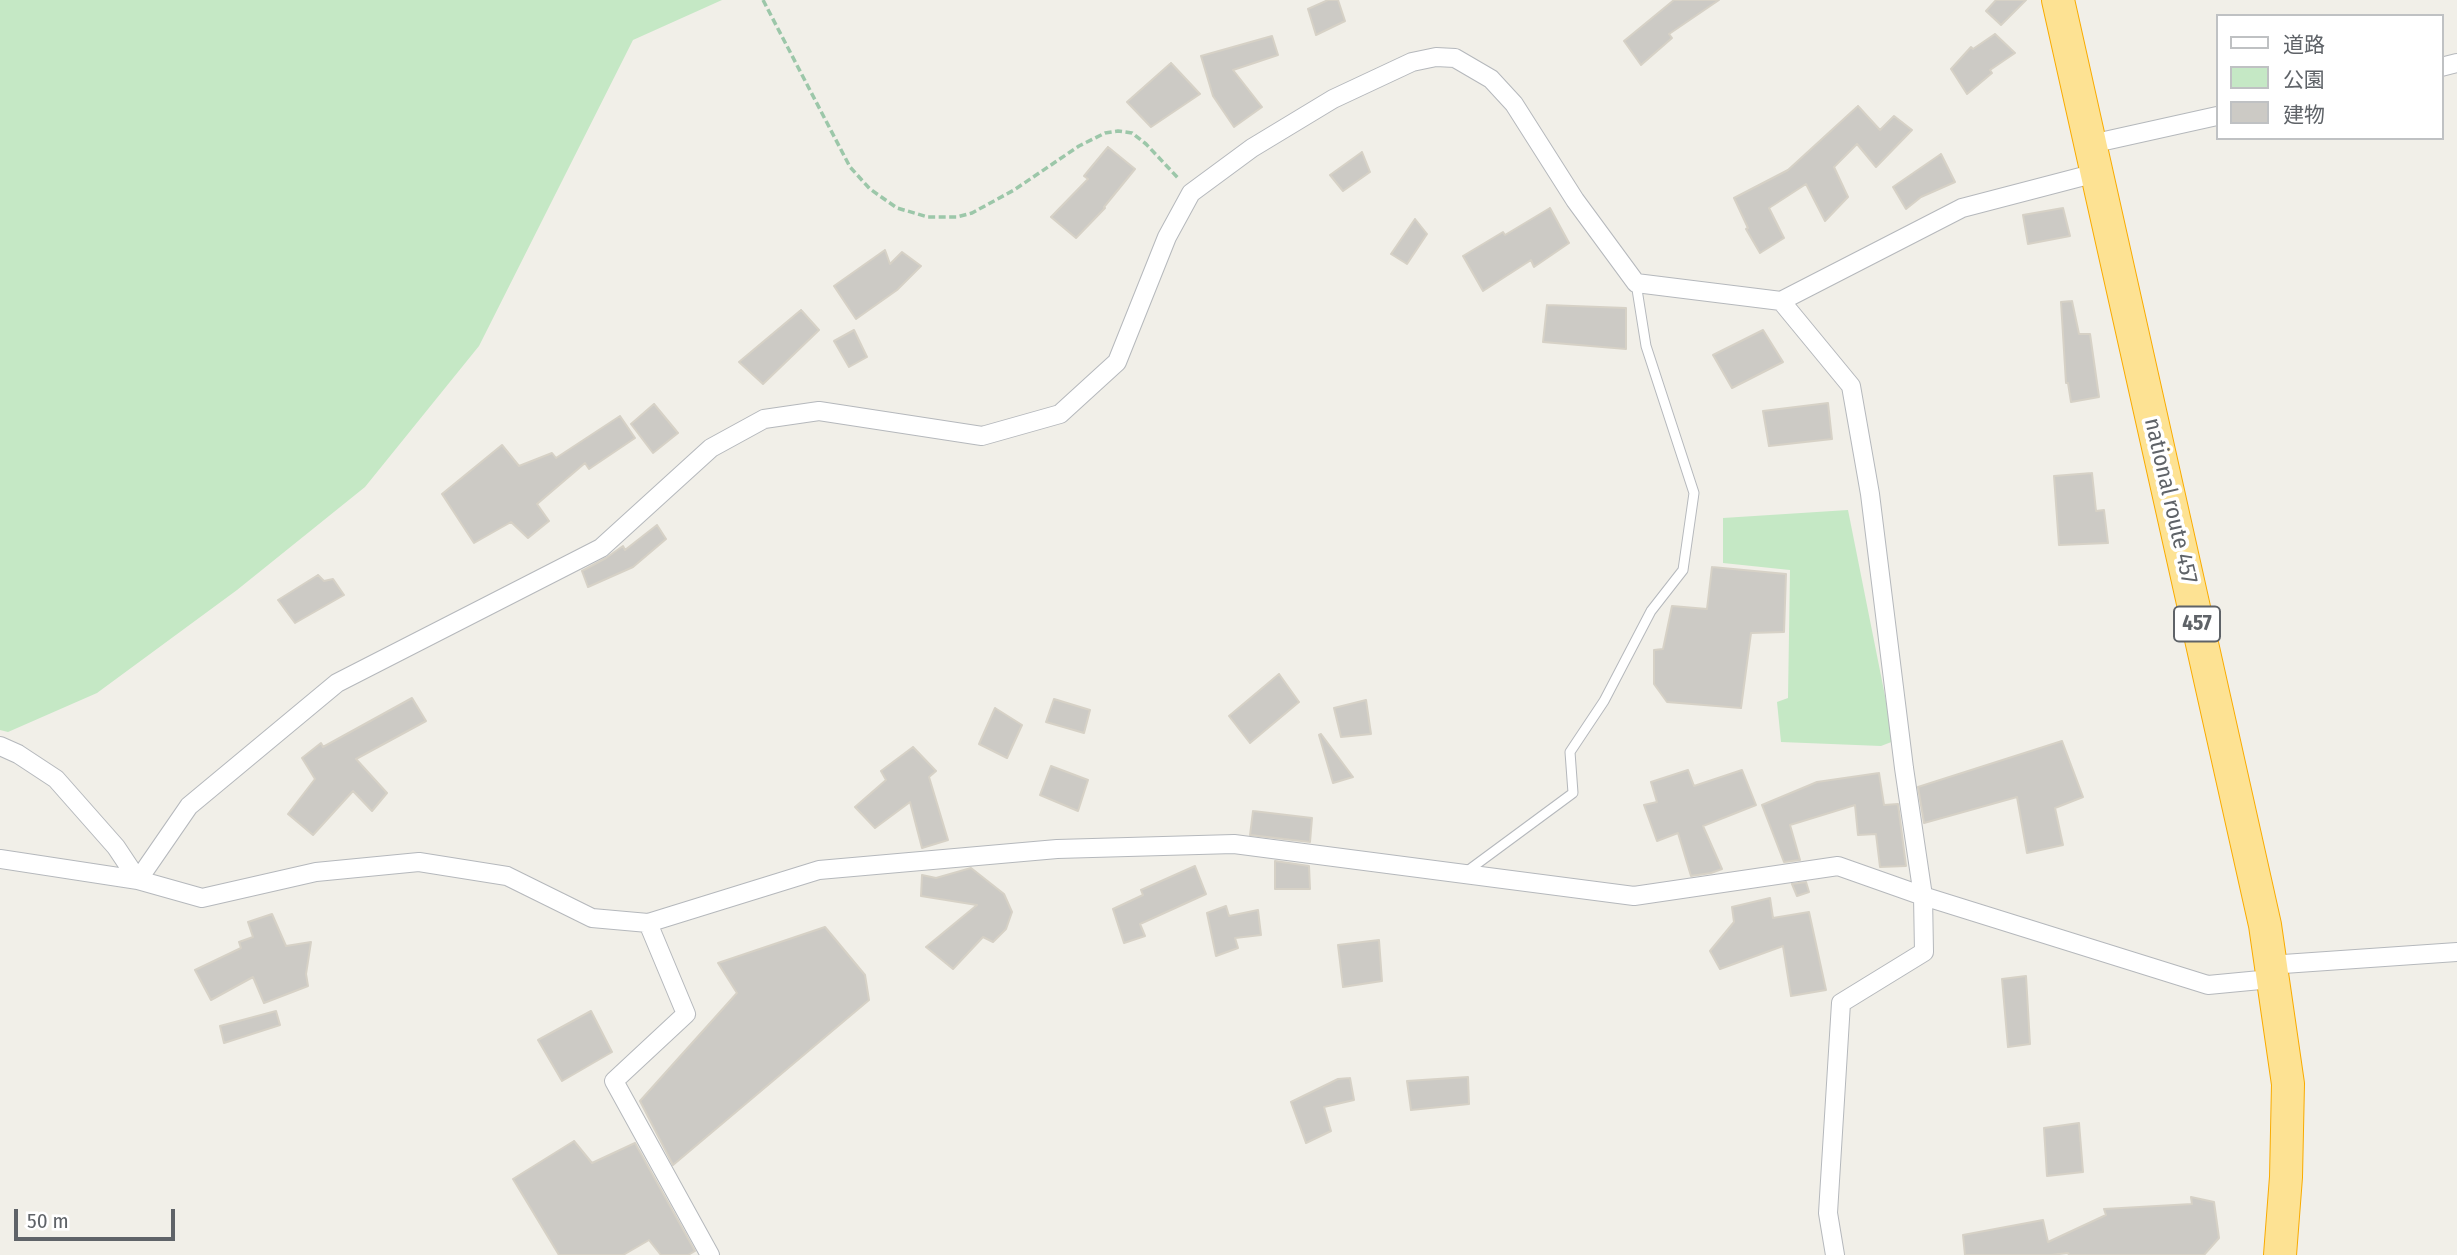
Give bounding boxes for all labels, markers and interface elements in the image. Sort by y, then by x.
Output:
legend [2216,14,2443,140]
text: 道路 [2283,32,2325,58]
text: 公園 [2283,67,2325,93]
text: 建物 [2283,102,2325,128]
street label: national route 457 [2138,415,2202,587]
road number: 457 [2174,606,2220,642]
scale bar [18,1196,178,1240]
text: 50 m [27,1208,69,1234]

